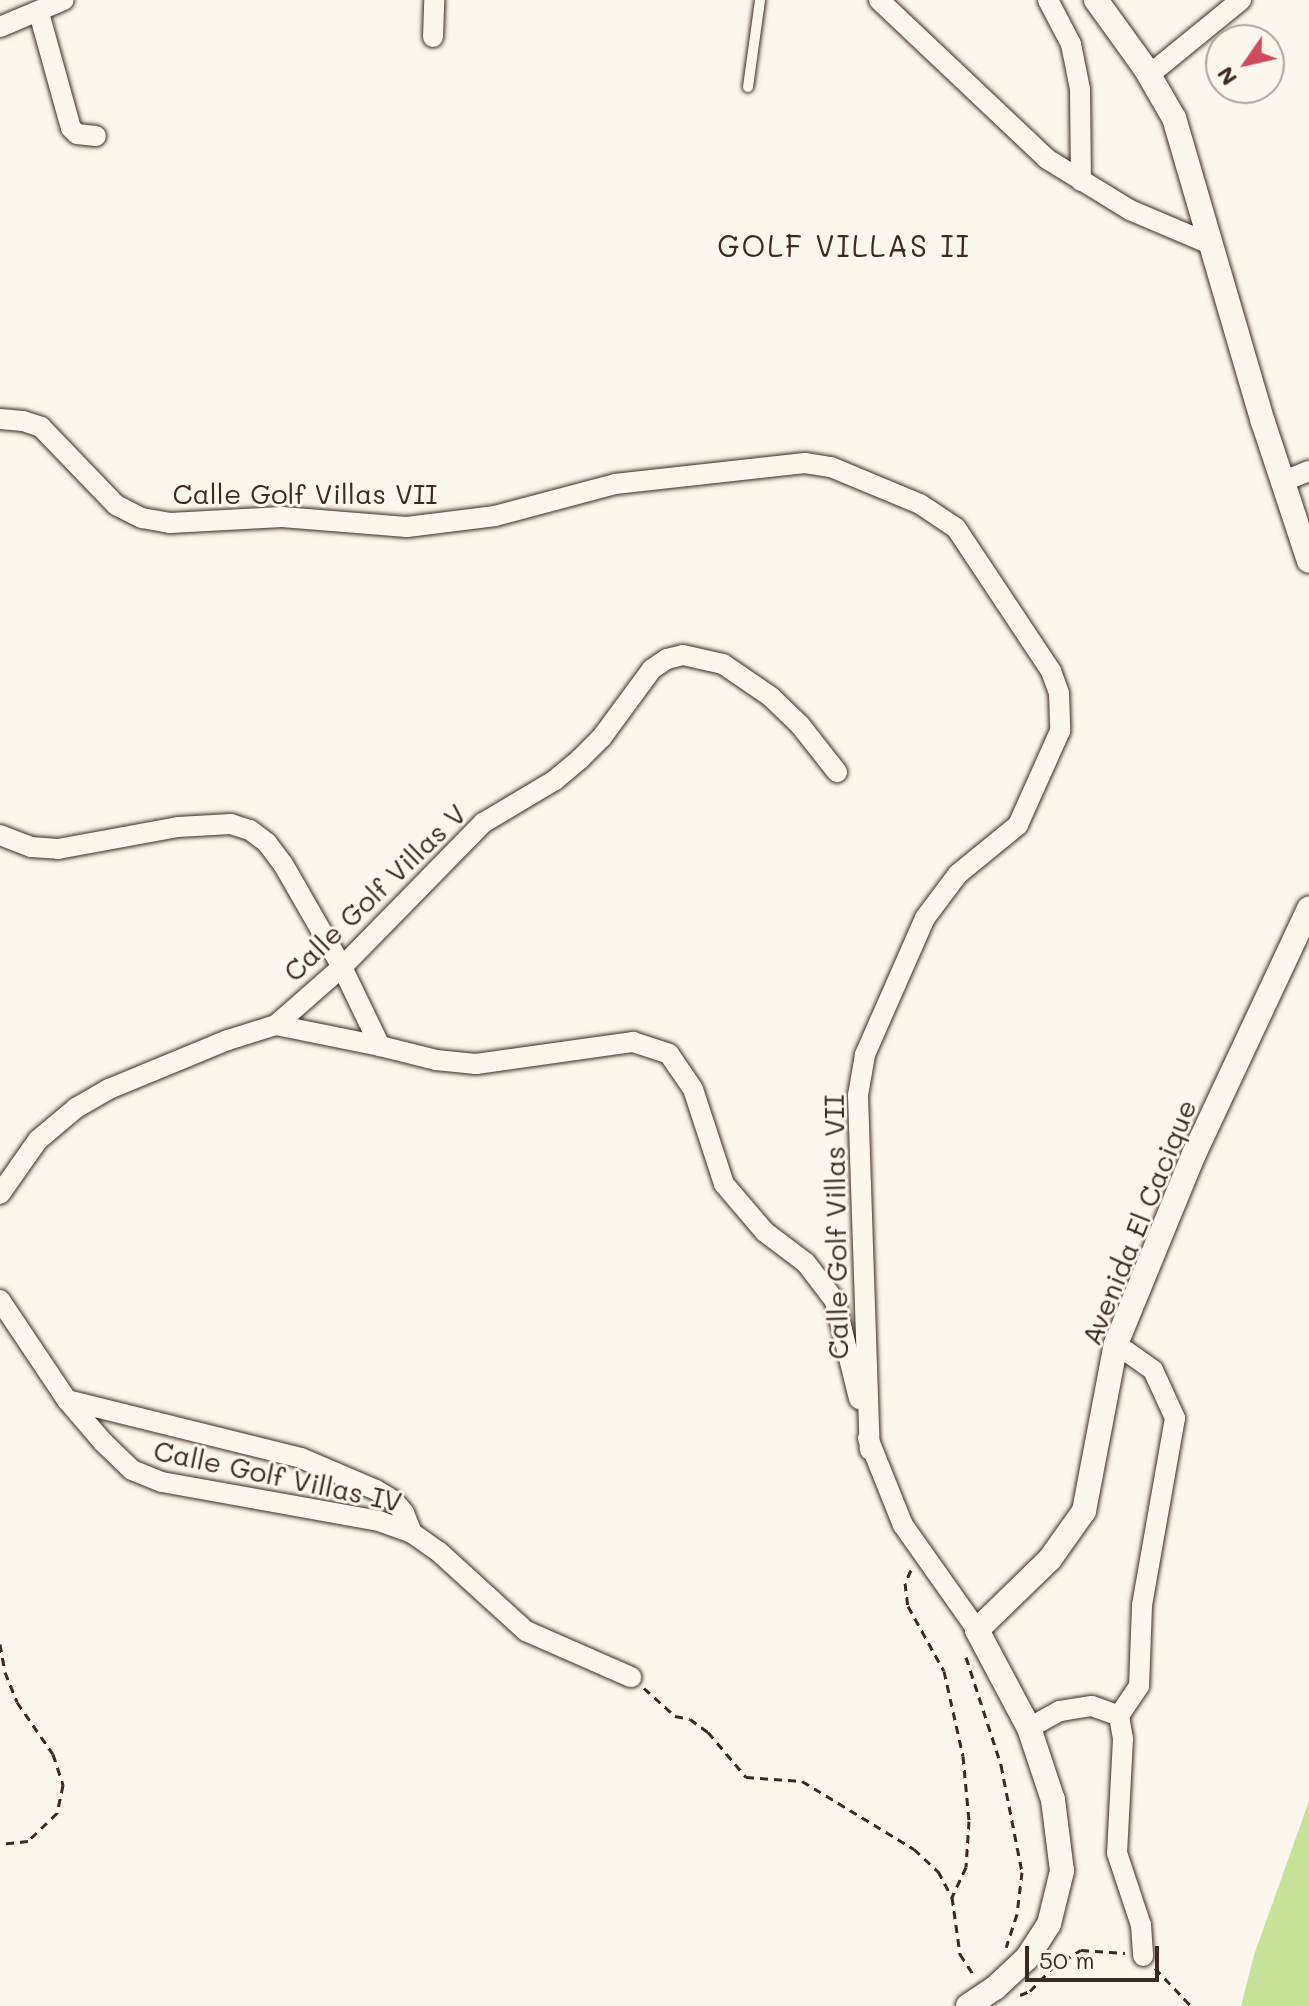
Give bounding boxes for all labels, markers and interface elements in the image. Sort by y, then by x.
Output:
north arrow [1205,24,1285,104]
text: N [1210,62,1243,92]
district label: GOLF VILLAS II [717,227,971,263]
street label: Calle Golf Villas VII [172,476,438,510]
street label: Calle Golf Villas V [276,796,472,988]
street label: Calle Golf Villas VII [816,1094,854,1360]
street label: Avenida El Cacique [1073,1094,1203,1350]
street label: Calle Golf Villas IV [151,1432,405,1518]
scale bar [1029,1930,1163,1980]
text: 50 m [1039,1944,1095,1975]

